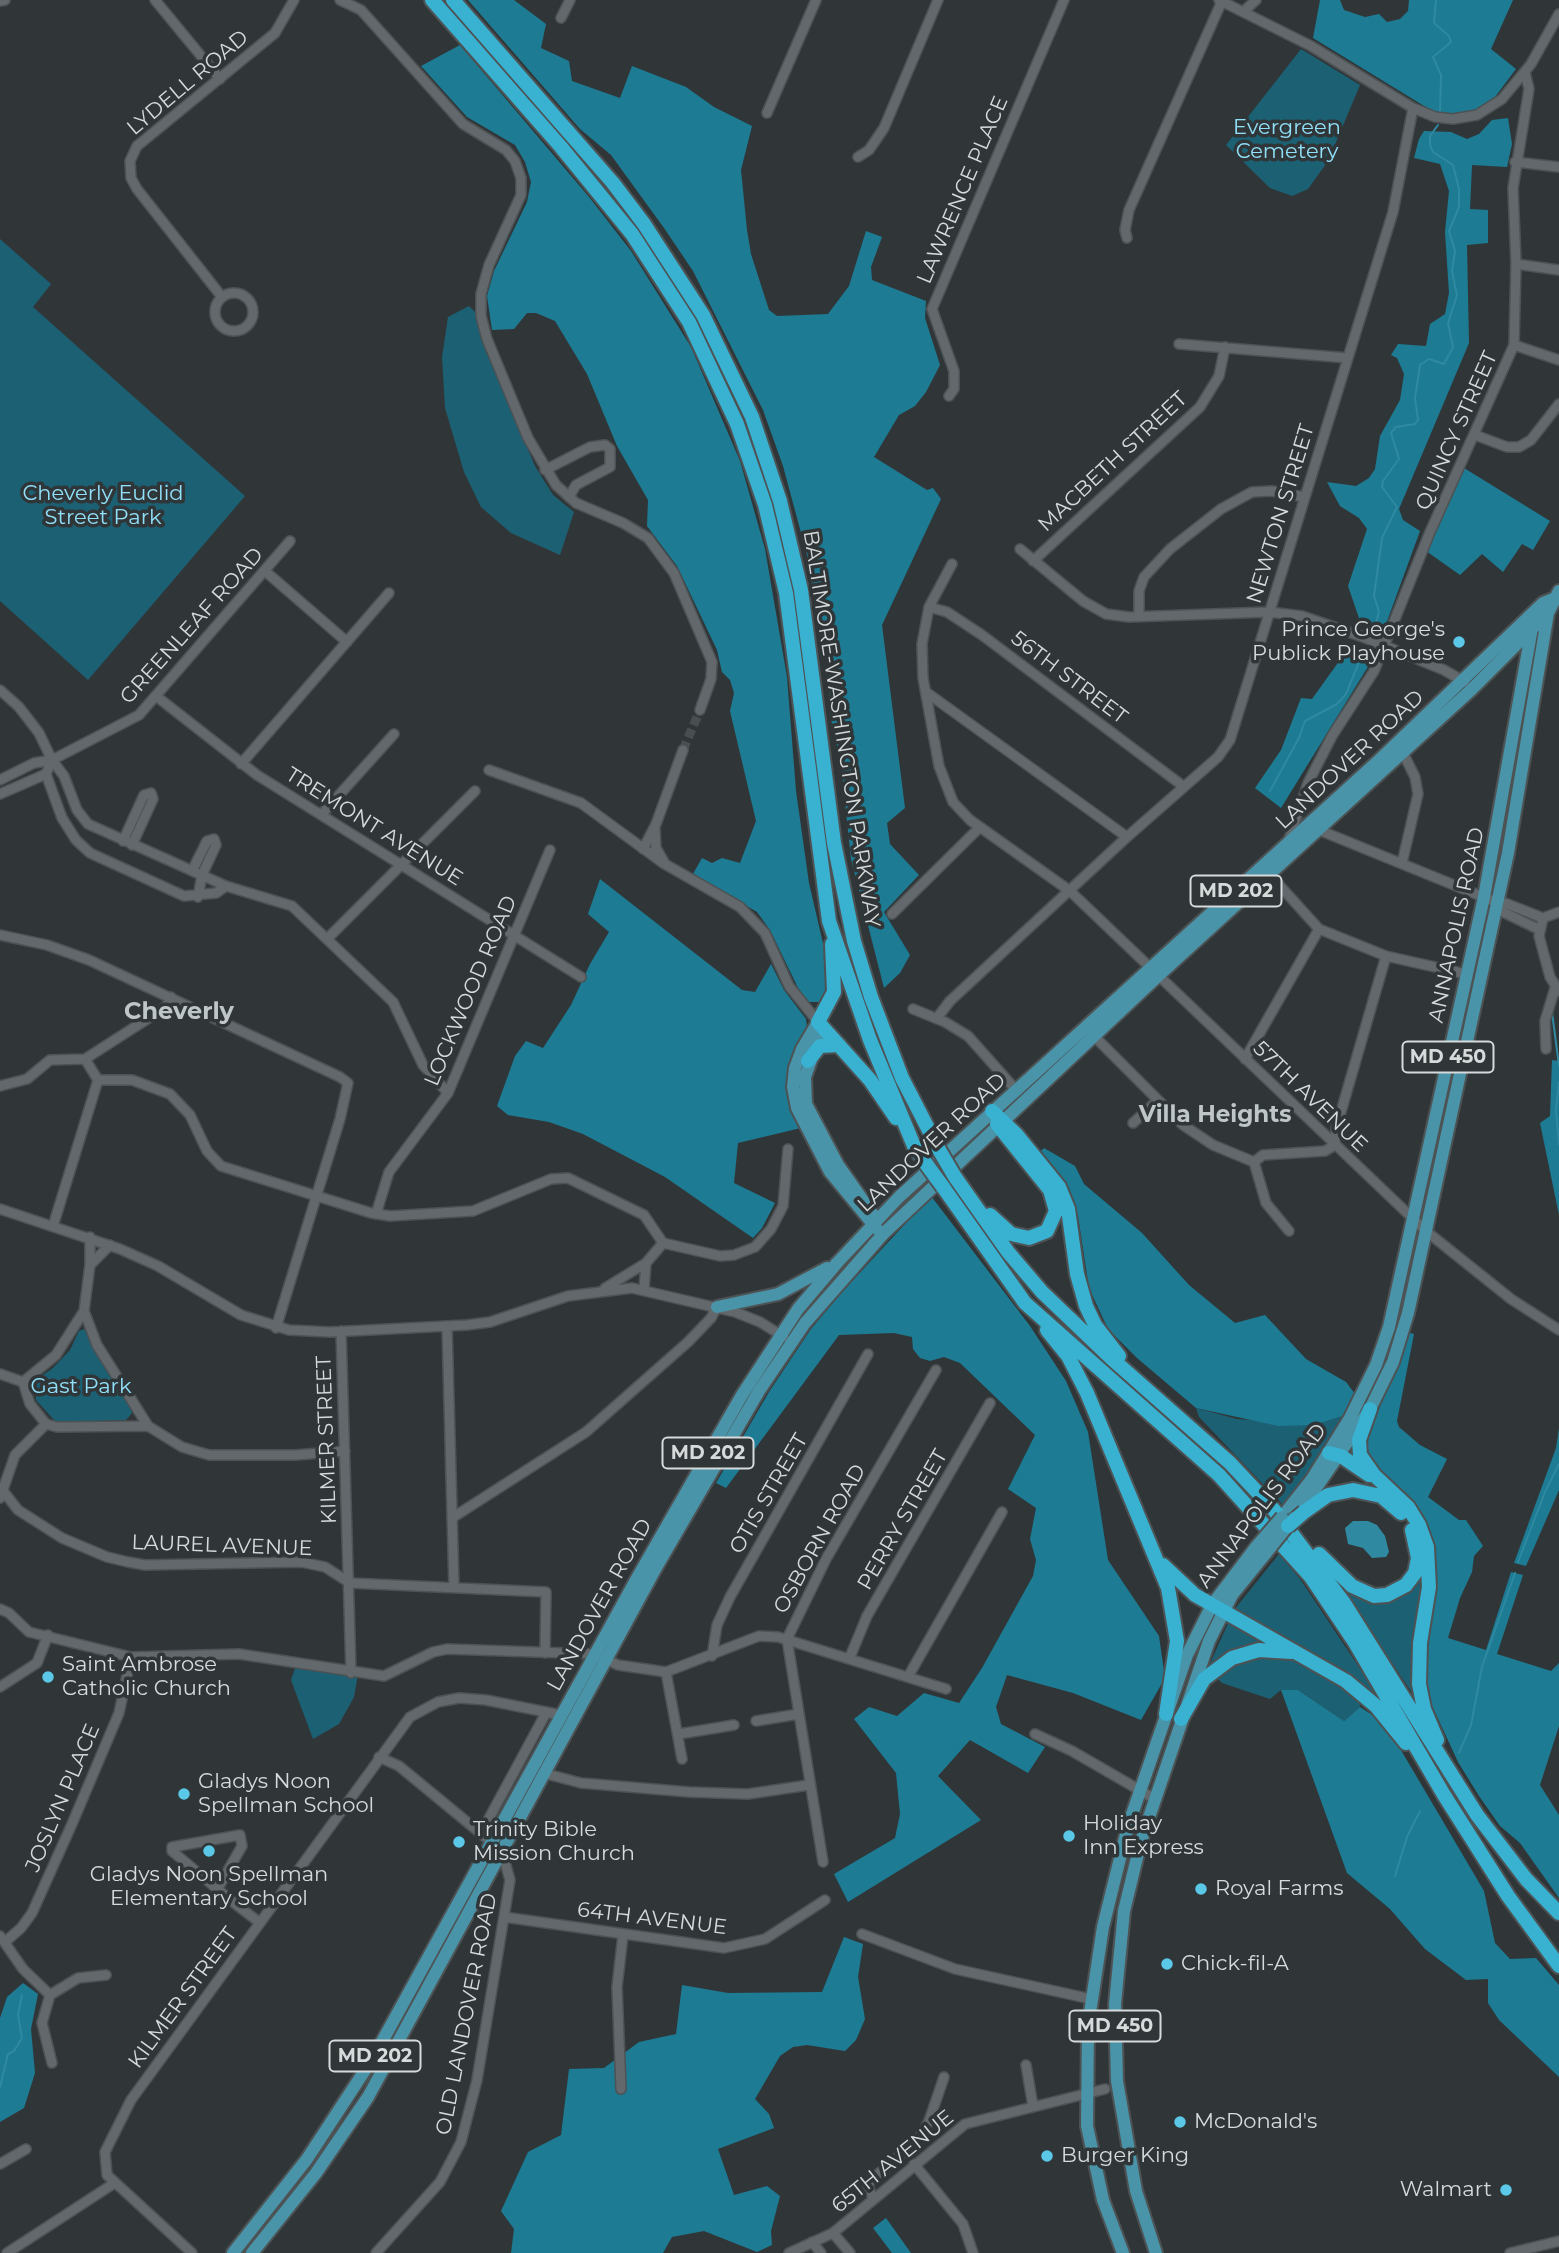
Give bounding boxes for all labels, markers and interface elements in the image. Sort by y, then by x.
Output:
street label: LYDELL ROAD [122,25,254,141]
street label: LAWRENCE PLACE [912,92,1014,288]
park label: Evergreen Cemetery [1233,115,1341,165]
street label: QUINCY STREET [1411,348,1503,514]
street label: MACBETH STREET [1033,386,1193,538]
street label: NEWTON STREET [1242,421,1320,607]
park label: Cheverly Euclid Street Park [22,481,184,531]
street label: BALTIMORE-WASHINGTON PARKWAY [797,529,885,929]
street label: GREENLEAF ROAD [115,543,269,709]
place label: Prince George's Publick Playhouse [1252,617,1445,667]
street label: 56TH STREET [1006,626,1132,730]
marker: Prince George's Publick Playhouse [1451,634,1467,650]
street label: LANDOVER ROAD [1271,685,1429,835]
street label: TREMONT AVENUE [281,762,467,892]
street label: ANNAPOLIS ROAD [1424,825,1490,1025]
road number: MD 202 [1190,876,1282,906]
street label: LOCKWOOD ROAD [419,892,523,1090]
district label: Cheverly [124,998,234,1026]
street label: 57TH AVENUE [1248,1036,1372,1158]
road number: MD 450 [1402,1042,1494,1072]
street label: LANDOVER ROAD [853,1068,1011,1218]
district label: Villa Heights [1139,1101,1291,1129]
street label: KILMER STREET [311,1355,343,1525]
park label: Gast Park [31,1374,131,1400]
street label: ANNAPOLIS ROAD [1192,1419,1332,1593]
street label: OTIS STREET [725,1430,813,1558]
road number: MD 202 [662,1438,754,1469]
street label: PERRY STREET [853,1445,953,1595]
street label: OSBORN ROAD [769,1460,871,1618]
street label: LANDOVER ROAD [542,1514,658,1696]
street label: LAUREL AVENUE [131,1530,313,1562]
place label: Saint Ambrose Catholic Church [62,1652,231,1702]
marker: Saint Ambrose Catholic Church [40,1669,56,1685]
street label: JOSLYN PLACE [20,1720,106,1876]
place label: Gladys Noon Spellman School [198,1769,374,1819]
marker: Gladys Noon Spellman School [176,1786,192,1802]
place label: Holiday Inn Express [1083,1811,1204,1861]
place label: Trinity Bible Mission Church [473,1817,635,1867]
marker: Holiday Inn Express [1061,1828,1077,1844]
marker: Trinity Bible Mission Church [451,1834,467,1850]
marker: Gladys Noon Spellman Elementary School [201,1843,217,1859]
place label: Gladys Noon Spellman Elementary School [90,1862,328,1912]
place label: Royal Farms [1215,1876,1344,1902]
marker: Royal Farms [1193,1881,1209,1897]
street label: OLD LANDOVER ROAD [431,1891,503,2137]
street label: 64TH AVENUE [576,1897,728,1941]
street label: KILMER STREET [123,1922,243,2074]
place label: Chick-fil-A [1181,1951,1289,1977]
marker: Chick-fil-A [1159,1956,1175,1972]
road number: MD 450 [1070,2010,1160,2042]
road number: MD 202 [330,2040,420,2072]
street label: 65TH AVENUE [827,2105,959,2219]
place label: McDonald's [1194,2109,1317,2135]
marker: McDonald's [1172,2114,1188,2130]
place label: Burger King [1061,2143,1189,2169]
marker: Burger King [1039,2148,1055,2164]
place label: Walmart [1400,2177,1492,2203]
marker: Walmart [1498,2182,1514,2198]

